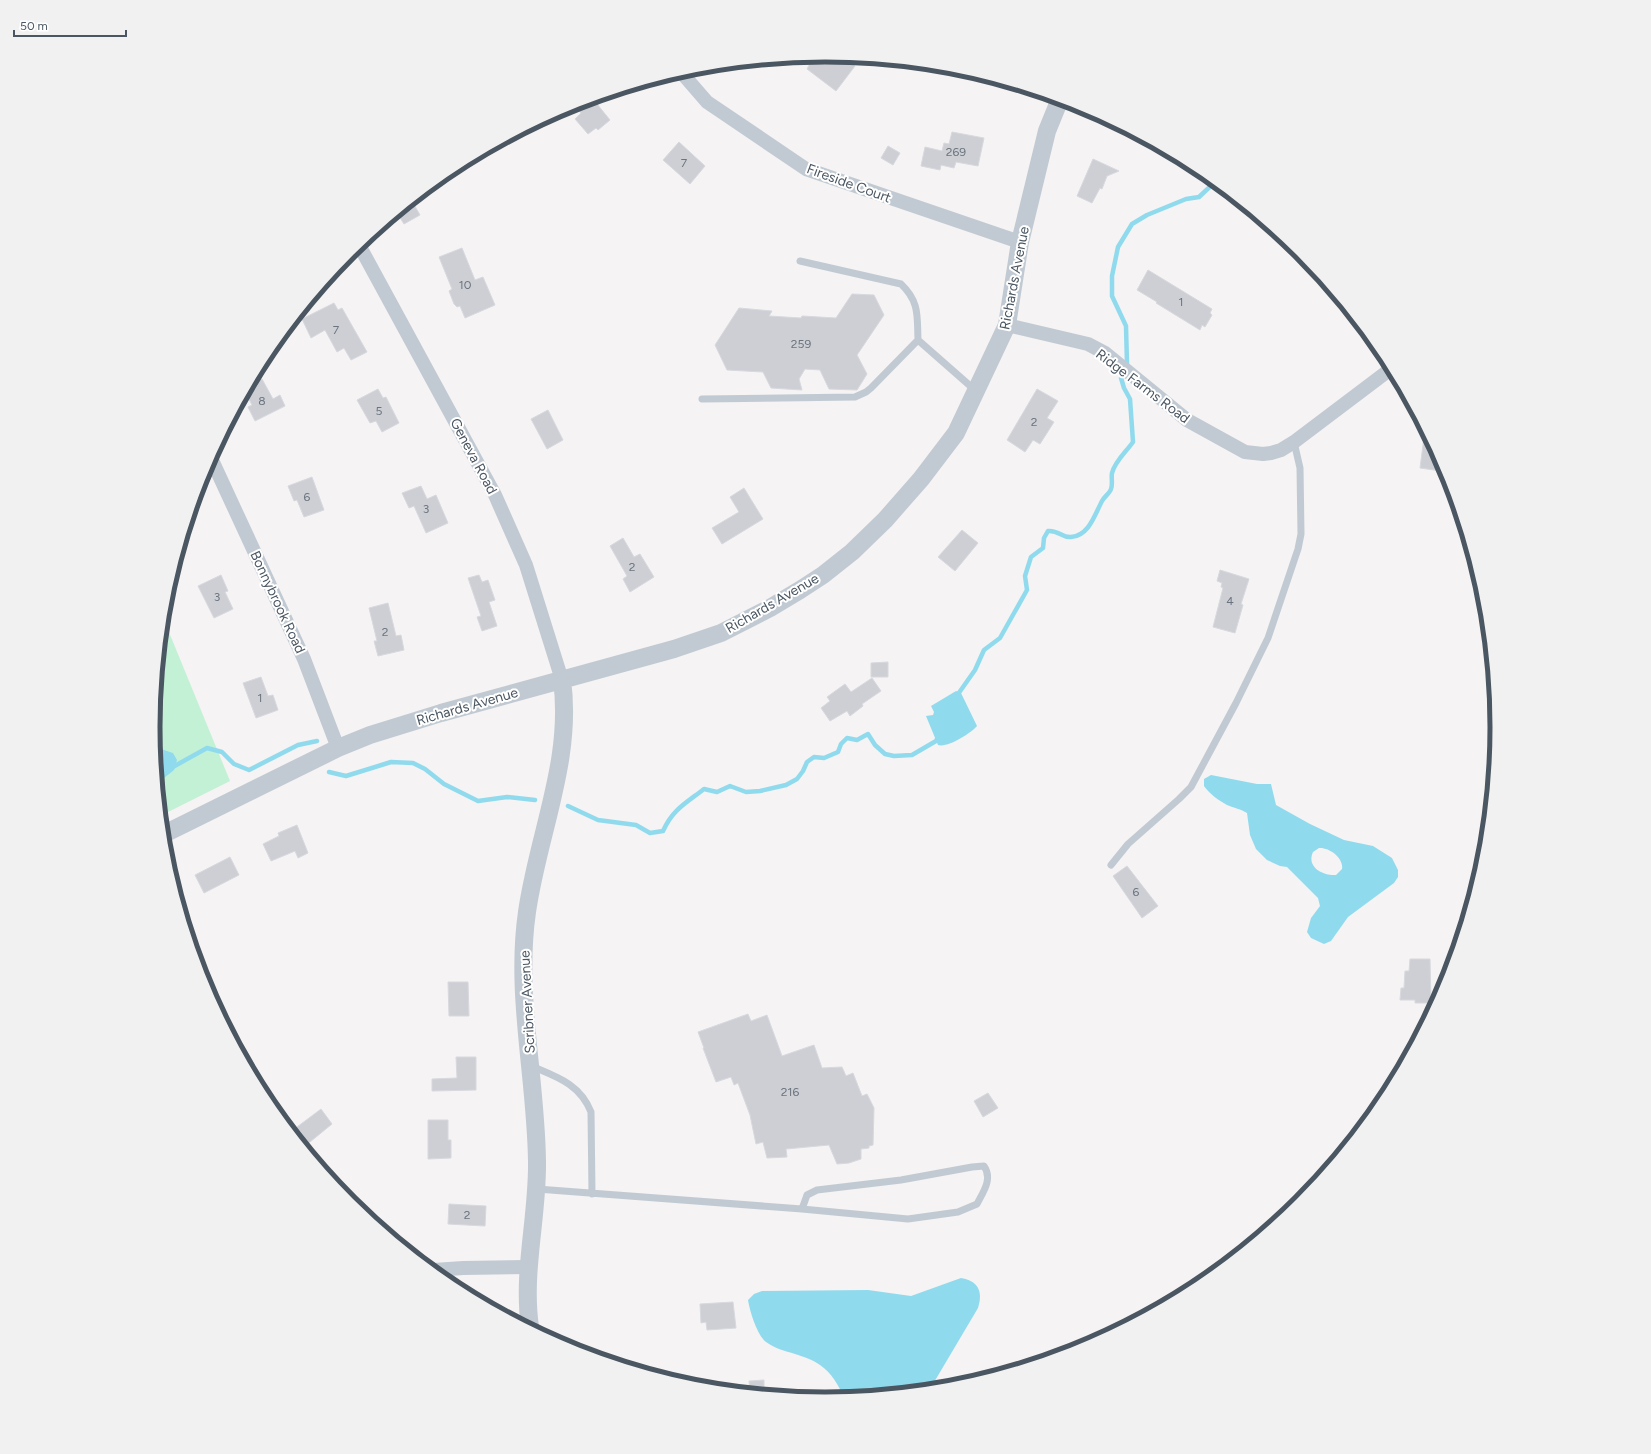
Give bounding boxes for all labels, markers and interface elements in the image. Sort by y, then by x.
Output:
scale bar [14,12,126,38]
text: 50 m [20,19,48,33]
house number: 269 [946,145,966,159]
house number: 7 [681,156,688,170]
street label: Fireside Court [804,160,893,207]
street label: Richards Avenue [996,225,1033,331]
house number: 10 [459,278,472,292]
house number: 1 [1179,295,1183,309]
house number: 7 [333,323,340,337]
house number: 259 [791,337,811,351]
street label: Ridge Farms Road [1092,346,1193,427]
house number: 8 [258,394,266,408]
house number: 5 [376,404,383,418]
street label: Geneva Road [446,415,501,497]
house number: 2 [1031,415,1037,429]
house number: 6 [304,490,311,504]
house number: 3 [423,502,429,516]
street label: Bonnybrook Road [246,548,309,656]
house number: 2 [629,560,635,574]
street label: Richards Avenue [723,570,822,637]
house number: 3 [214,590,220,604]
house number: 4 [1226,594,1234,608]
house number: 2 [382,625,388,639]
street label: Richards Avenue [414,684,520,729]
house number: 1 [258,691,262,705]
house number: 6 [1133,885,1140,899]
street label: Scribner Avenue [516,950,539,1054]
house number: 216 [781,1085,799,1099]
house number: 2 [464,1208,470,1222]

